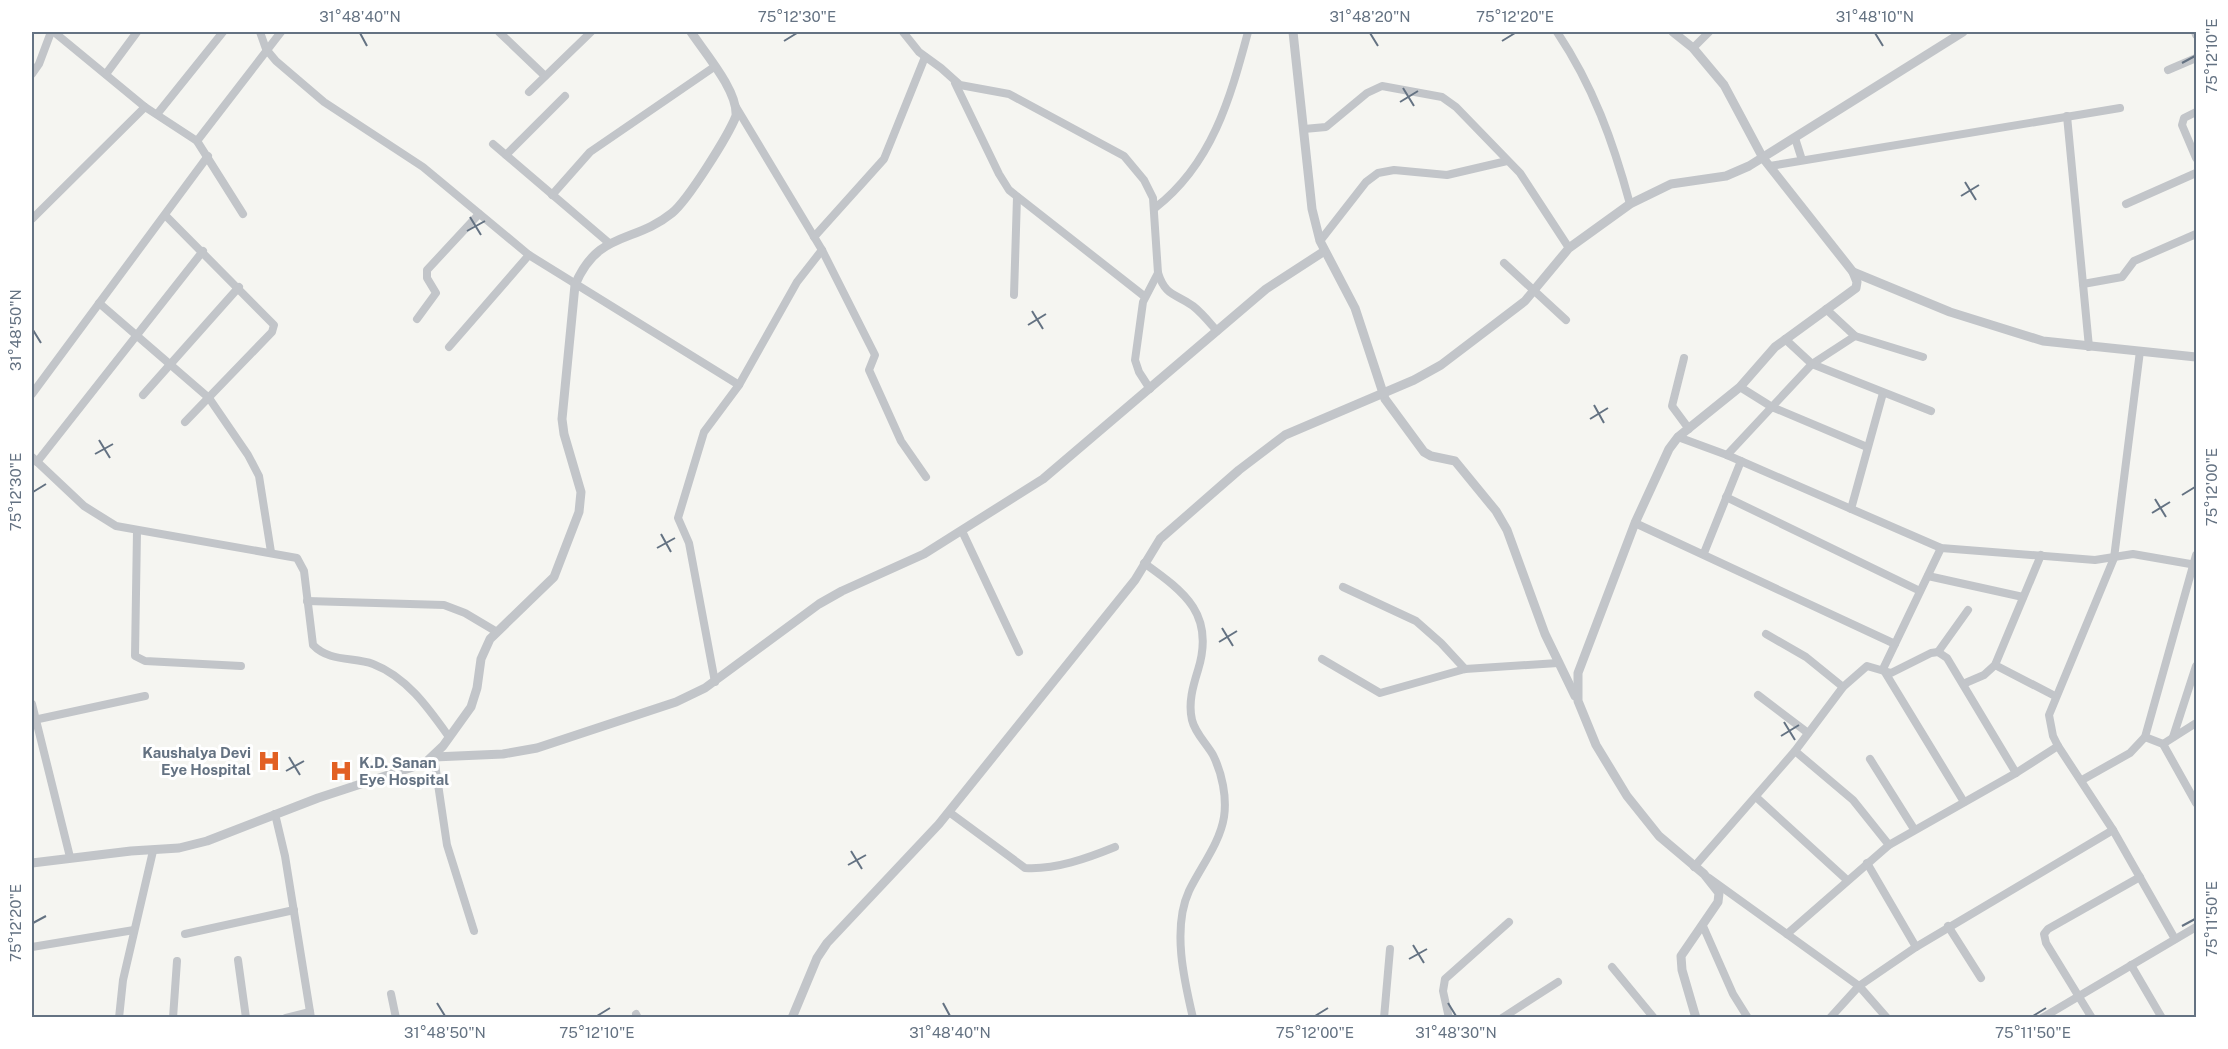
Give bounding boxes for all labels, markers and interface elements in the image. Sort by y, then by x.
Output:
text: 31°48'40"N [319,8,401,25]
text: 75°12'30"E [758,8,836,25]
text: 31°48'20"N [1329,8,1411,25]
text: 75°12'20"E [1476,8,1554,25]
text: 31°48'10"N [1836,8,1914,25]
text: 75°12'10"E [2203,18,2220,94]
text: 31°48'50"N [7,289,24,371]
text: 75°12'00"E [2203,448,2220,526]
text: 75°12'30"E [7,453,24,531]
place label: Kaushalya Devi Eye Hospital [142,744,251,778]
hospital icon: Kaushalya Devi Eye Hospital [256,748,282,774]
place label: K.D. Sanan Eye Hospital [359,754,449,788]
hospital icon: K.D. Sanan Eye Hospital [328,758,354,784]
text: 75°11'50"E [2203,881,2220,957]
text: 75°12'20"E [7,884,24,962]
text: 31°48'50"N [404,1024,486,1041]
text: 75°12'10"E [559,1024,635,1041]
text: 31°48'40"N [909,1024,991,1041]
text: 75°12'00"E [1276,1024,1354,1041]
text: 31°48'30"N [1415,1024,1497,1041]
text: 75°11'50"E [1995,1024,2071,1041]

